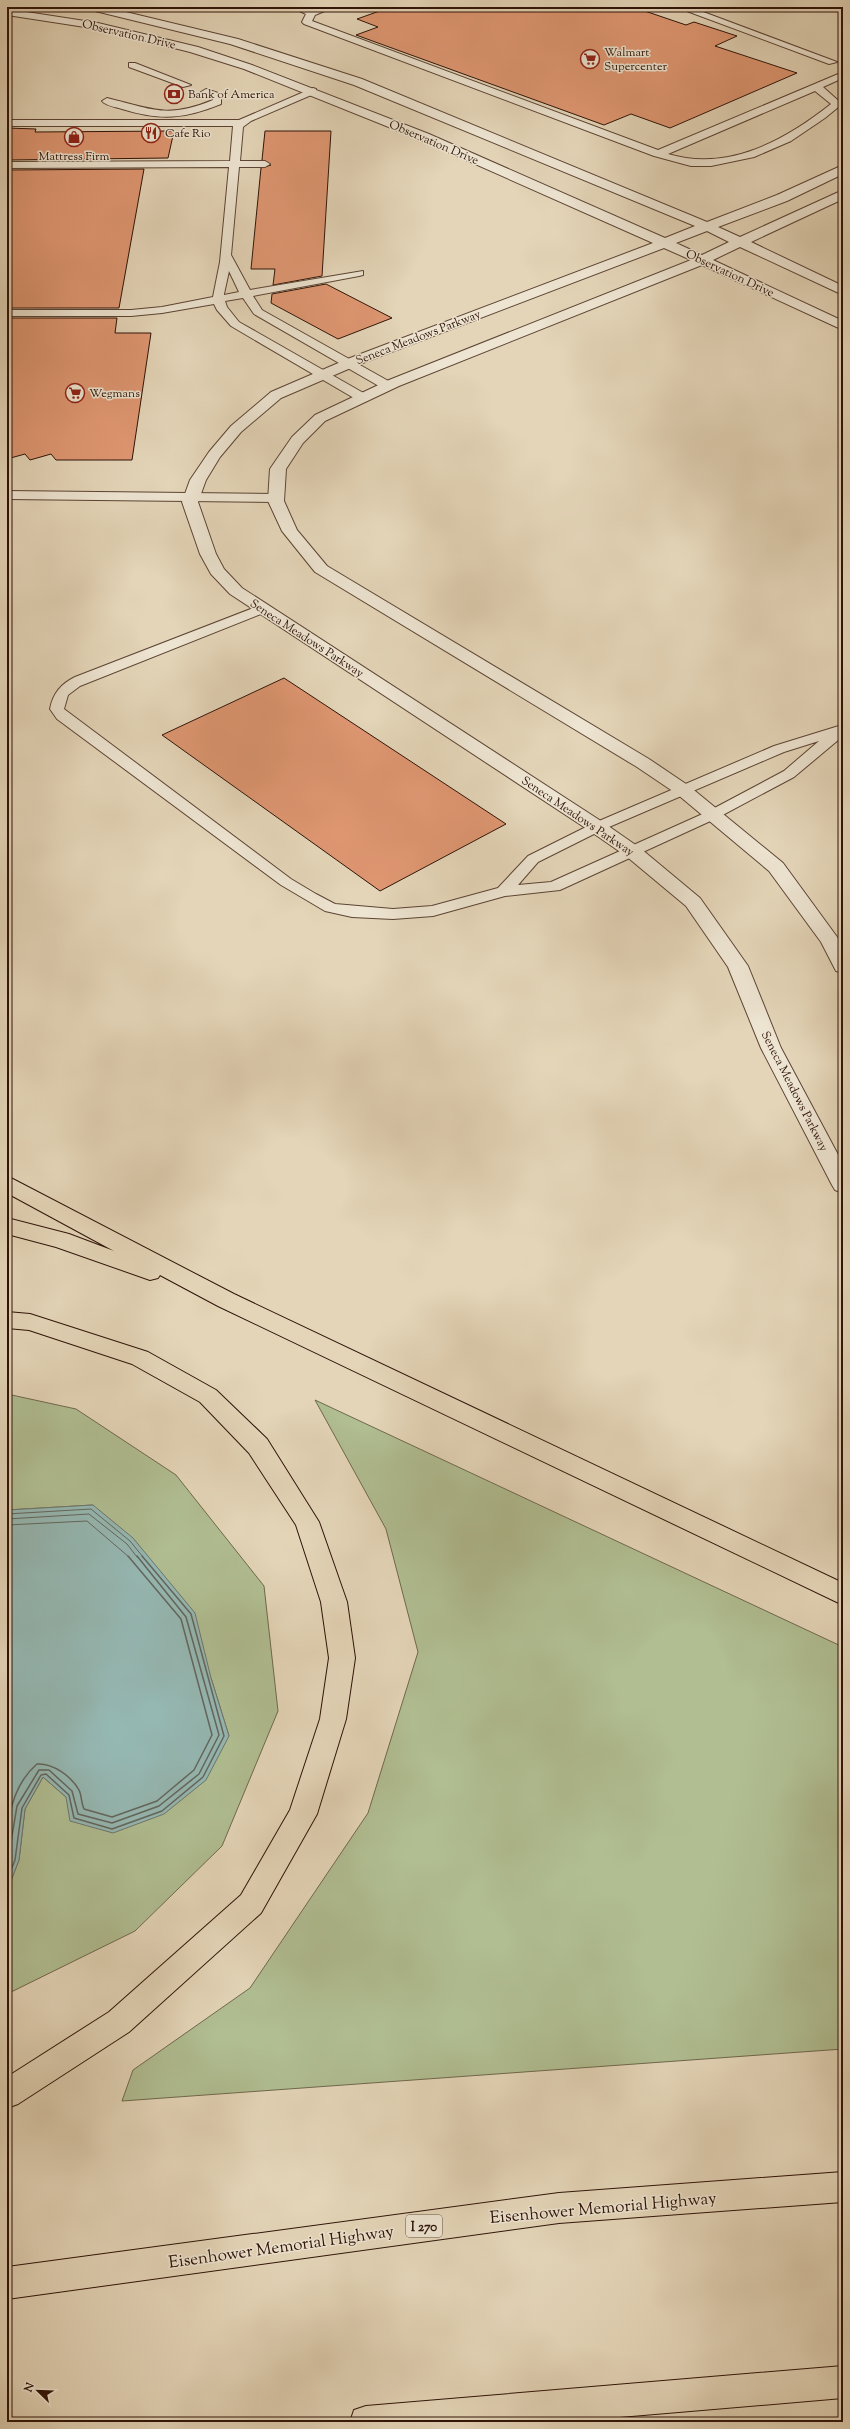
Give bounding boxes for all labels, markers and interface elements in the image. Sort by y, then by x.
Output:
street label: Observation Drive [80,15,178,55]
place label: Walmart Supercenter [604,44,668,76]
supermarket icon: Walmart Supercenter [579,48,601,70]
bank icon: Bank of America [163,83,185,105]
place label: Bank of America [188,86,275,104]
street label: Observation Drive [386,116,482,170]
restaurant icon: Cafe Rio [140,122,162,144]
place label: Cafe Rio [165,125,211,143]
shop icon: Mattress Firm [63,126,85,148]
place label: Mattress Firm [39,148,110,166]
street label: Observation Drive [682,245,777,302]
street label: Seneca Meadows Parkway [353,306,484,370]
supermarket icon: Wegmans [64,382,86,404]
place label: Wegmans [89,385,140,403]
street label: Seneca Meadows Parkway [246,595,367,683]
street label: Seneca Meadows Parkway [517,772,638,861]
street label: Seneca Meadows Parkway [756,1028,832,1155]
street label: Eisenhower Memorial Highway [489,2187,718,2231]
road number: I 270 [406,2215,442,2237]
street label: Eisenhower Memorial Highway [167,2220,396,2276]
north arrow [18,2371,58,2411]
text: N [20,2380,39,2396]

